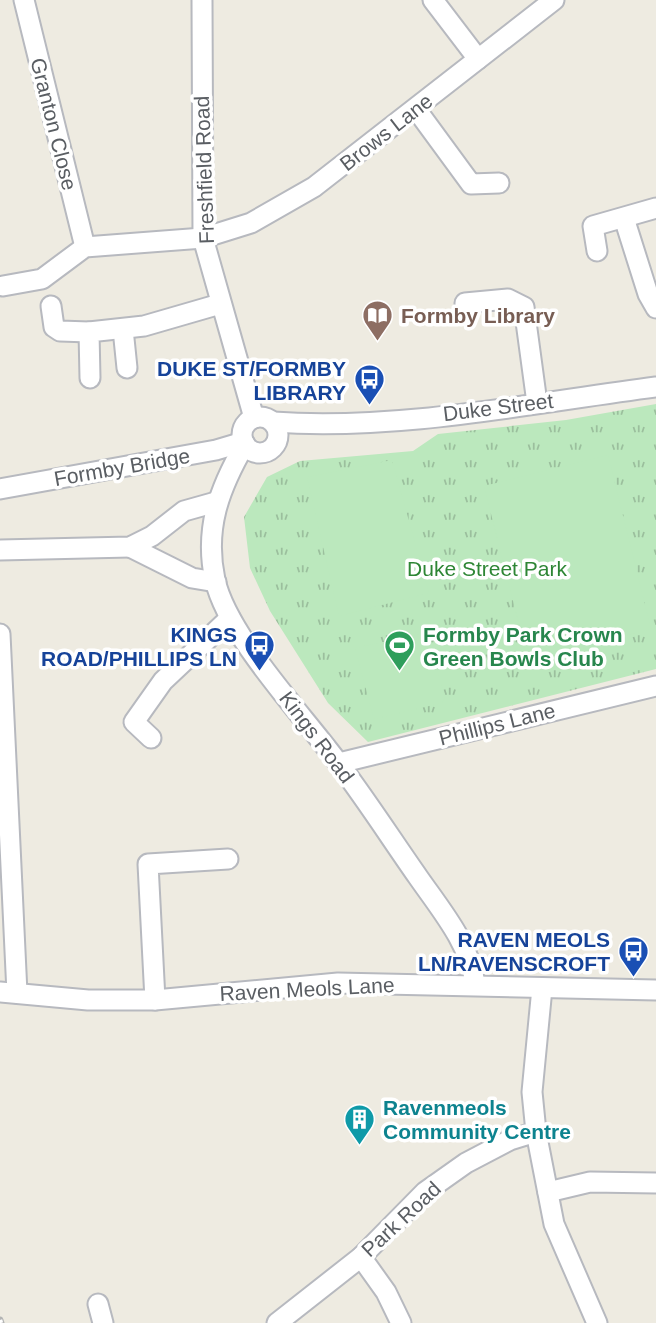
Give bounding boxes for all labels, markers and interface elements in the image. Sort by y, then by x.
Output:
street label: Granton Close [26,56,82,192]
street label: Brows Lane [335,89,437,175]
street label: Freshfield Road [190,96,218,244]
library icon: Formby Library [361,298,395,342]
place label: Formby Library [401,304,555,327]
place label: DUKE ST/FORMBY LIBRARY [157,357,346,404]
bus stop icon: DUKE ST/FORMBY LIBRARY [352,363,386,407]
street label: Duke Street [442,389,555,425]
street label: Formby Bridge [52,444,192,490]
park label: Duke Street Park [407,557,567,580]
place label: KINGS ROAD/PHILLIPS LN [41,623,237,670]
place label: Formby Park Crown Green Bowls Club [423,623,623,670]
bus stop icon: KINGS ROAD/PHILLIPS LN [243,629,277,673]
sports icon: Formby Park Crown Green Bowls Club [383,629,417,673]
street label: Kings Road [275,687,359,787]
street label: Phillips Lane [436,698,558,750]
place label: RAVEN MEOLS LN/RAVENSCROFT [418,928,610,975]
bus stop icon: RAVEN MEOLS LN/RAVENSCROFT [616,934,650,978]
street label: Raven Meols Lane [219,973,395,1005]
place label: Ravenmeols Community Centre [383,1096,571,1143]
building icon: Ravenmeols Community Centre [343,1102,377,1146]
street label: Park Road [357,1177,445,1261]

